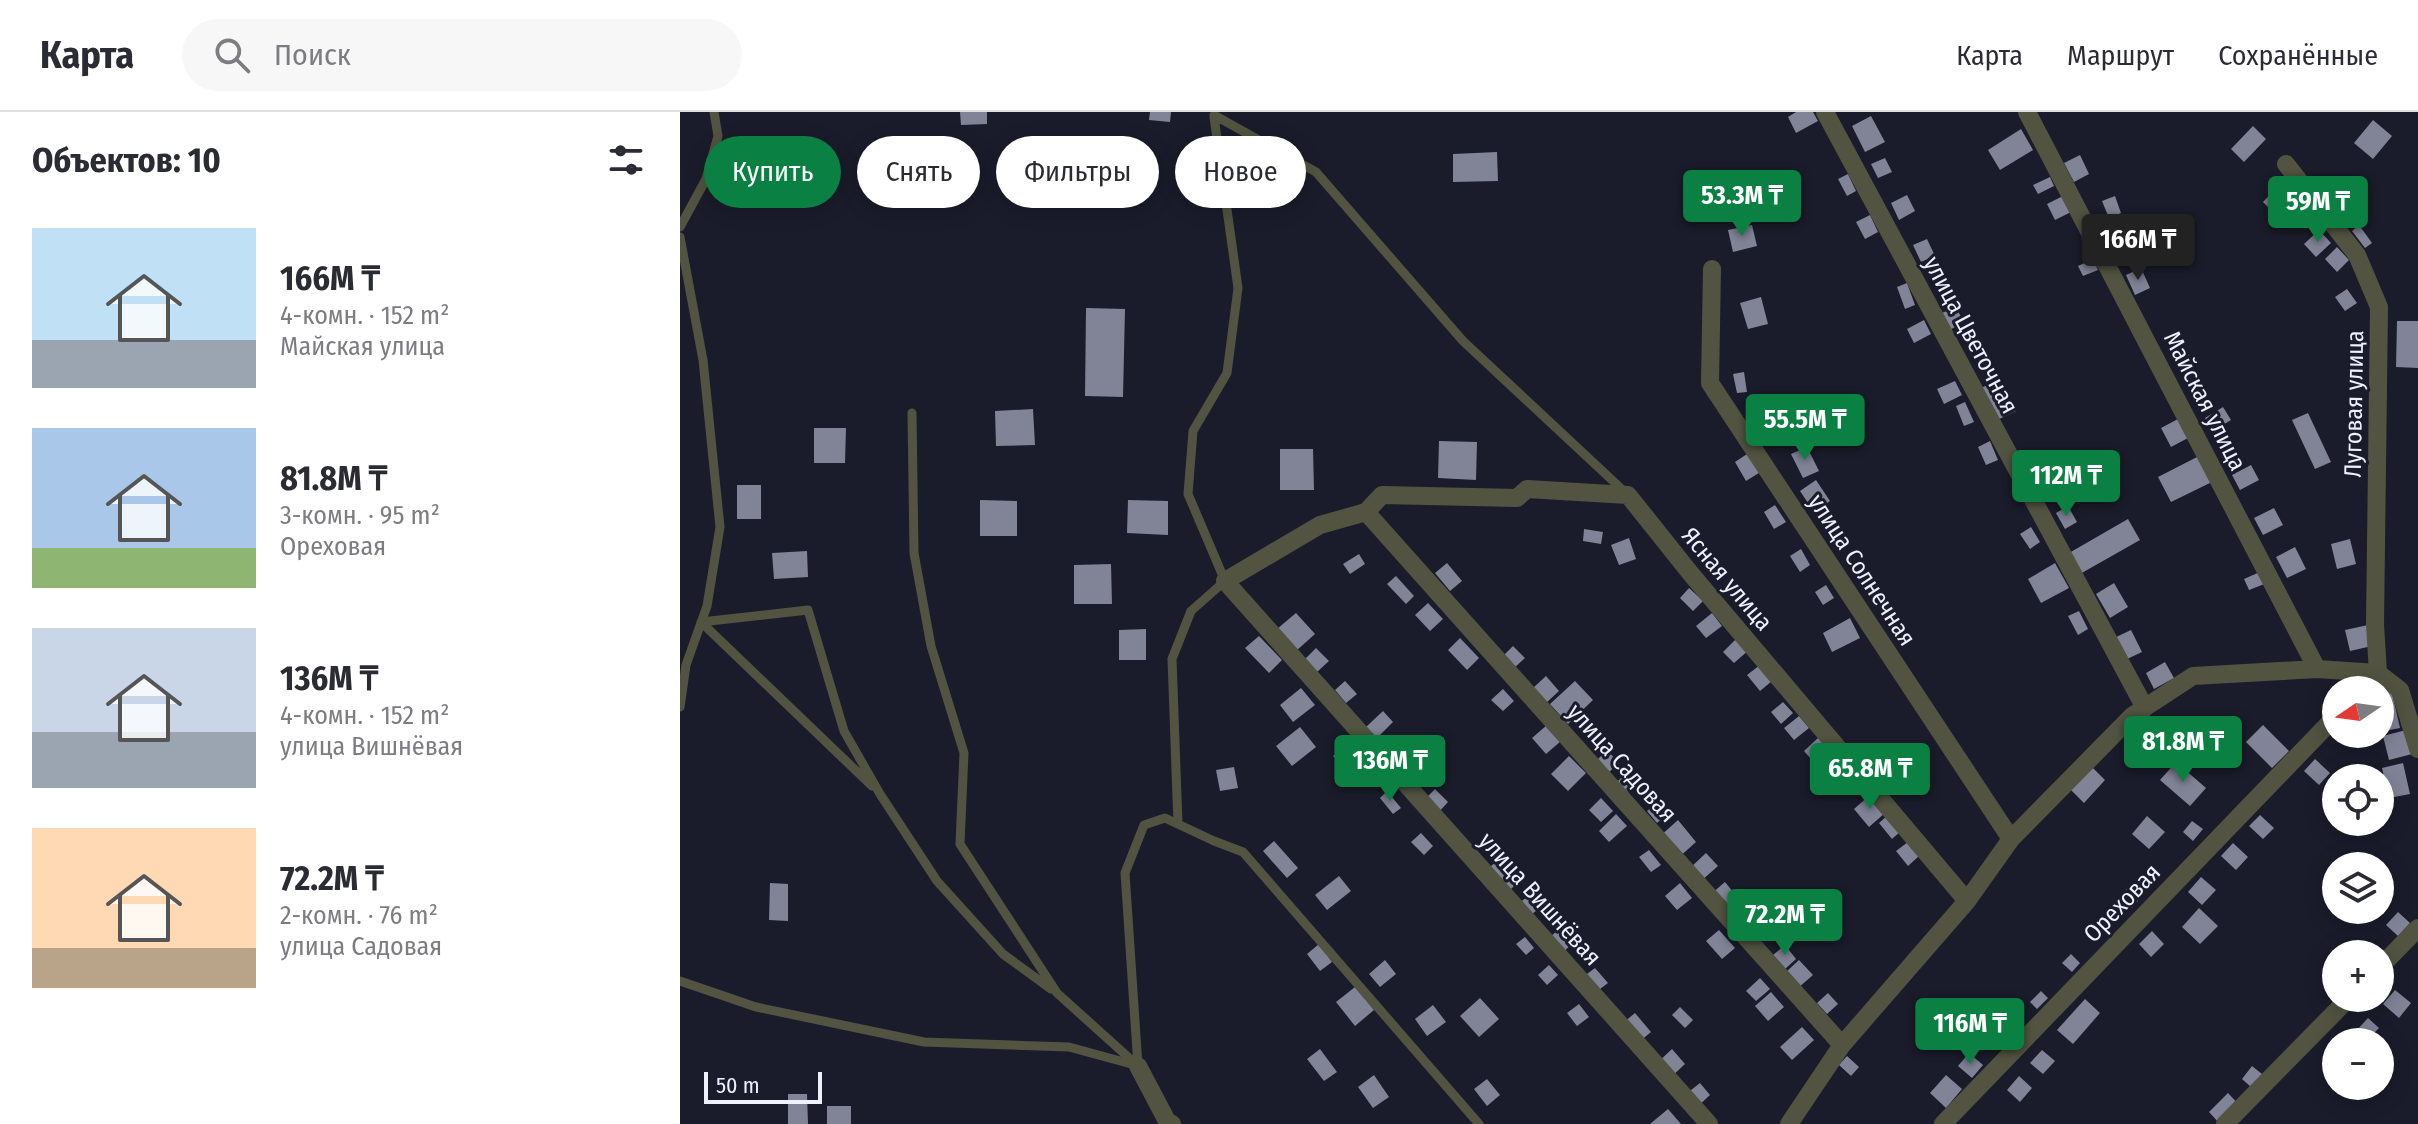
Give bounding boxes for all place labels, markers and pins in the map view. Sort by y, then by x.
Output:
pin: 53.3M ₸ [1668,170,1816,238]
pin: 59M ₸ [2262,176,2374,244]
pin: 166M ₸ [2073,214,2203,282]
pin: 55.5M ₸ [1731,394,1879,462]
pin: 112M ₸ [2001,450,2131,518]
pin: 81.8M ₸ [2109,716,2257,784]
pin: 136M ₸ [1325,735,1455,803]
pin: 65.8M ₸ [1796,743,1944,811]
pin: 72.2M ₸ [1711,889,1859,957]
pin: 116M ₸ [1905,998,2035,1066]

